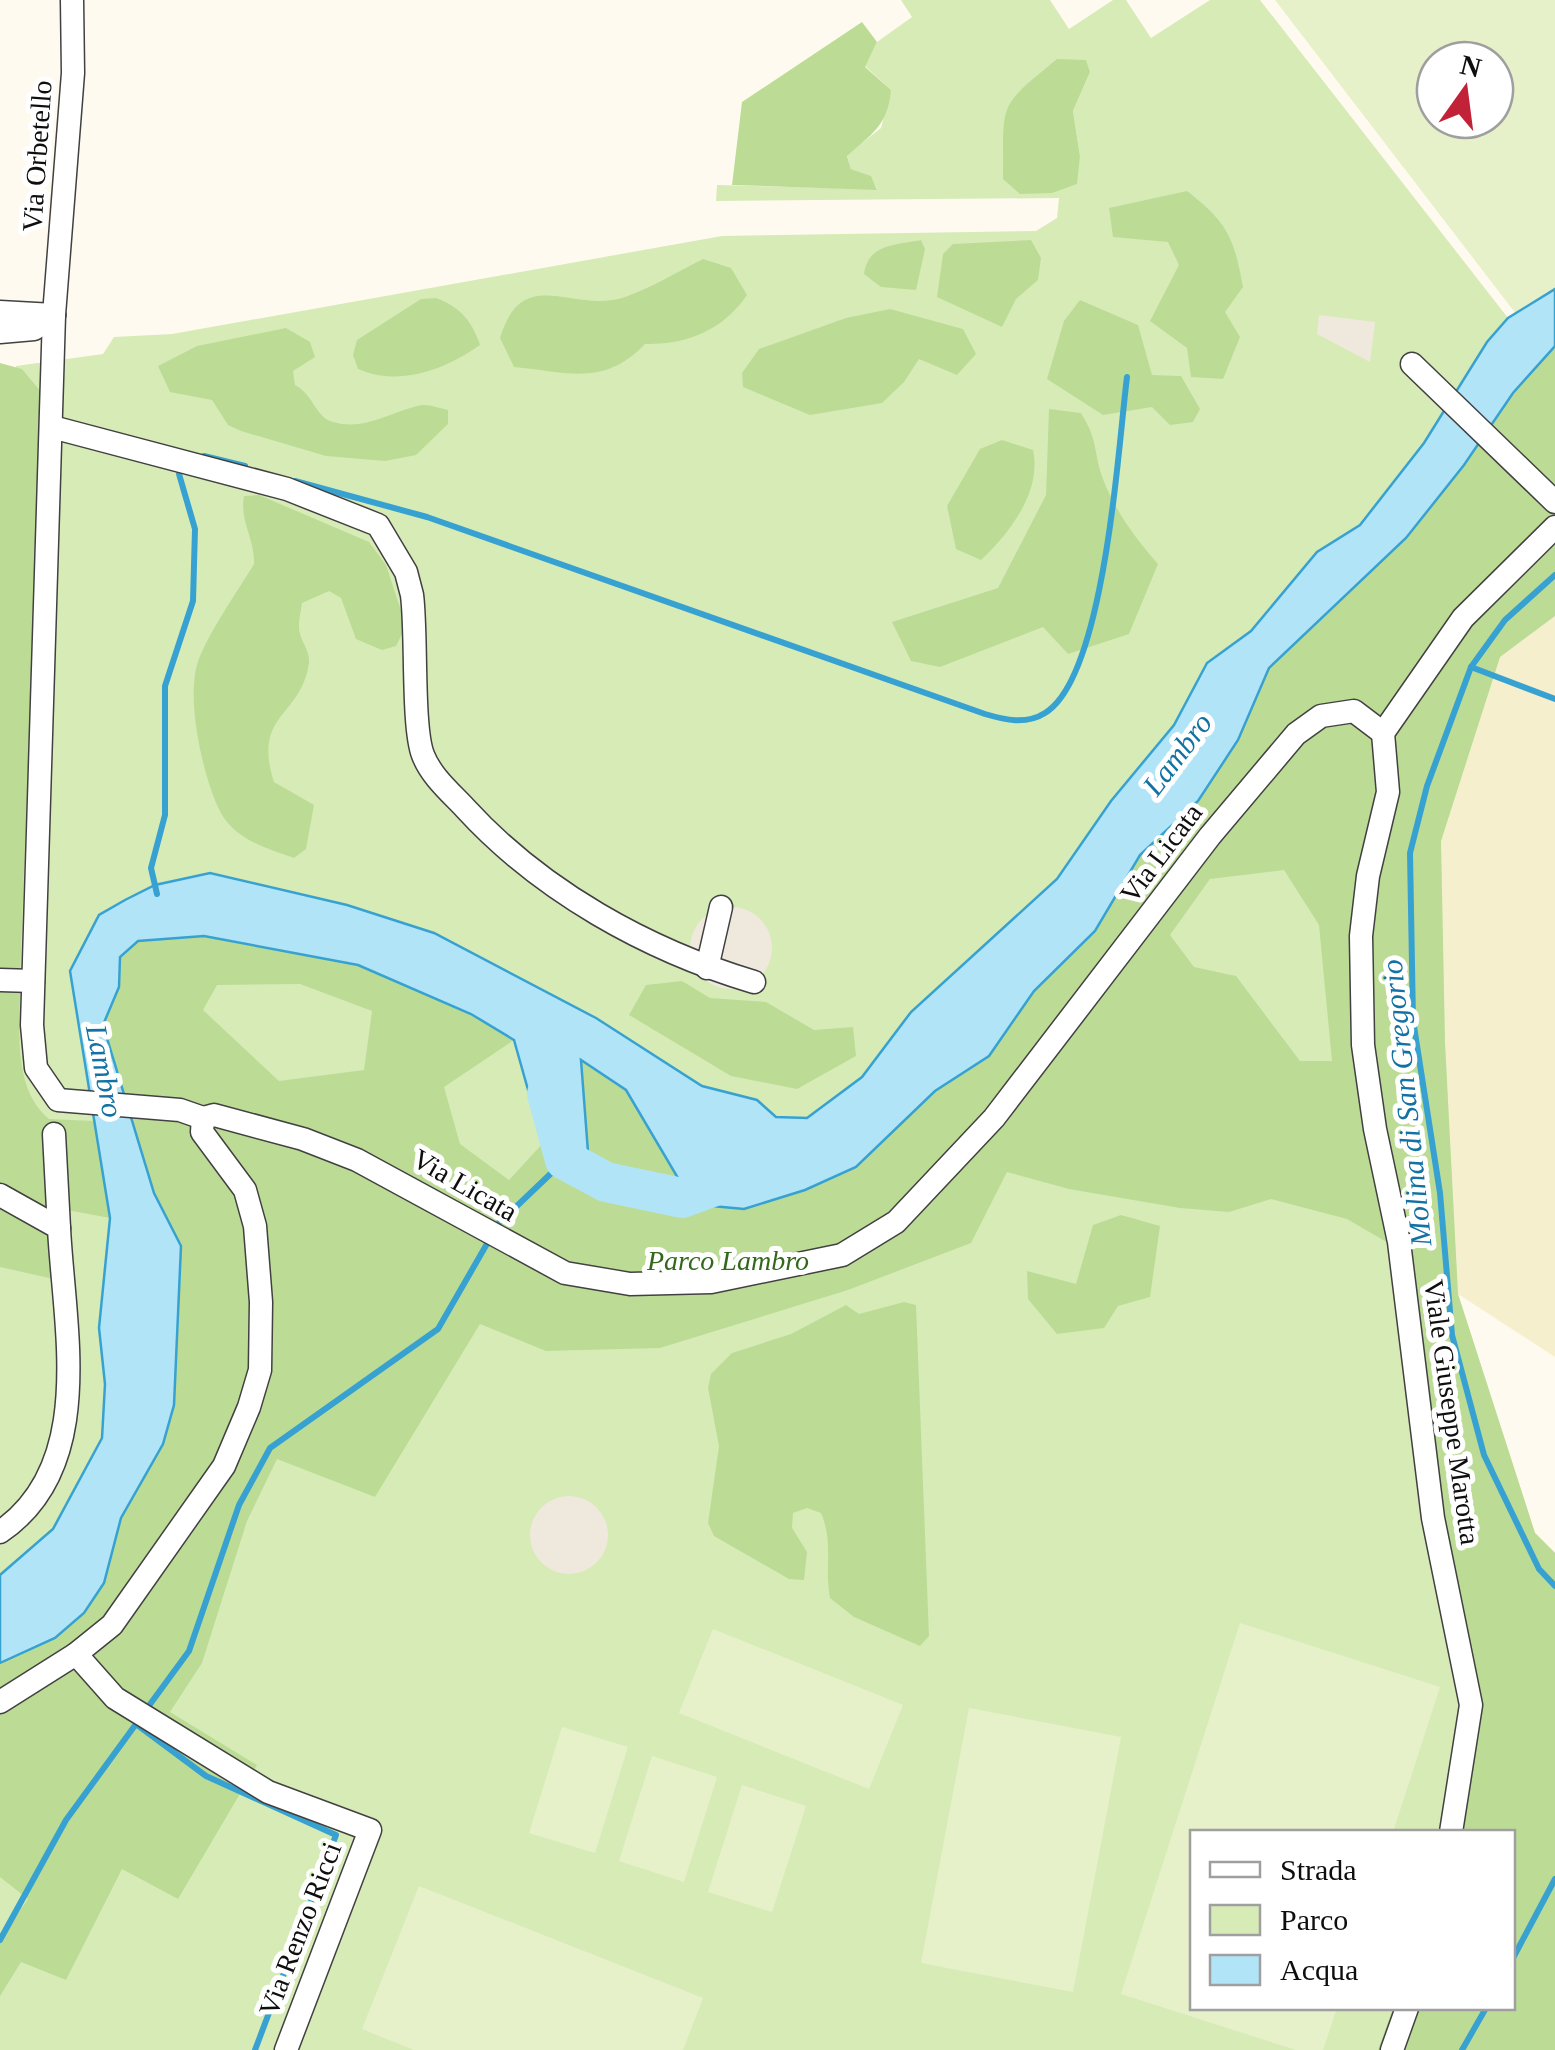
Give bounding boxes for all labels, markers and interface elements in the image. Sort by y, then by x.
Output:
north arrow [1415,40,1515,140]
text: N [1457,49,1484,84]
street label: Via Orbetello [16,79,58,233]
water label: Lambro [1135,707,1218,802]
street label: Via Licata [1114,797,1209,909]
water label: Molina di San Gregorio [1375,958,1438,1249]
water label: Lambro [80,1021,130,1120]
street label: Via Licata [407,1143,523,1228]
park label: Parco Lambro [646,1245,809,1276]
street label: Viale Giuseppe Marotta [1418,1277,1486,1547]
legend [1190,1830,1515,2010]
street label: Via Renzo Ricci [253,1838,347,2020]
text: Strada [1280,1853,1357,1886]
text: Parco [1280,1903,1348,1936]
text: Acqua [1280,1953,1358,1986]

